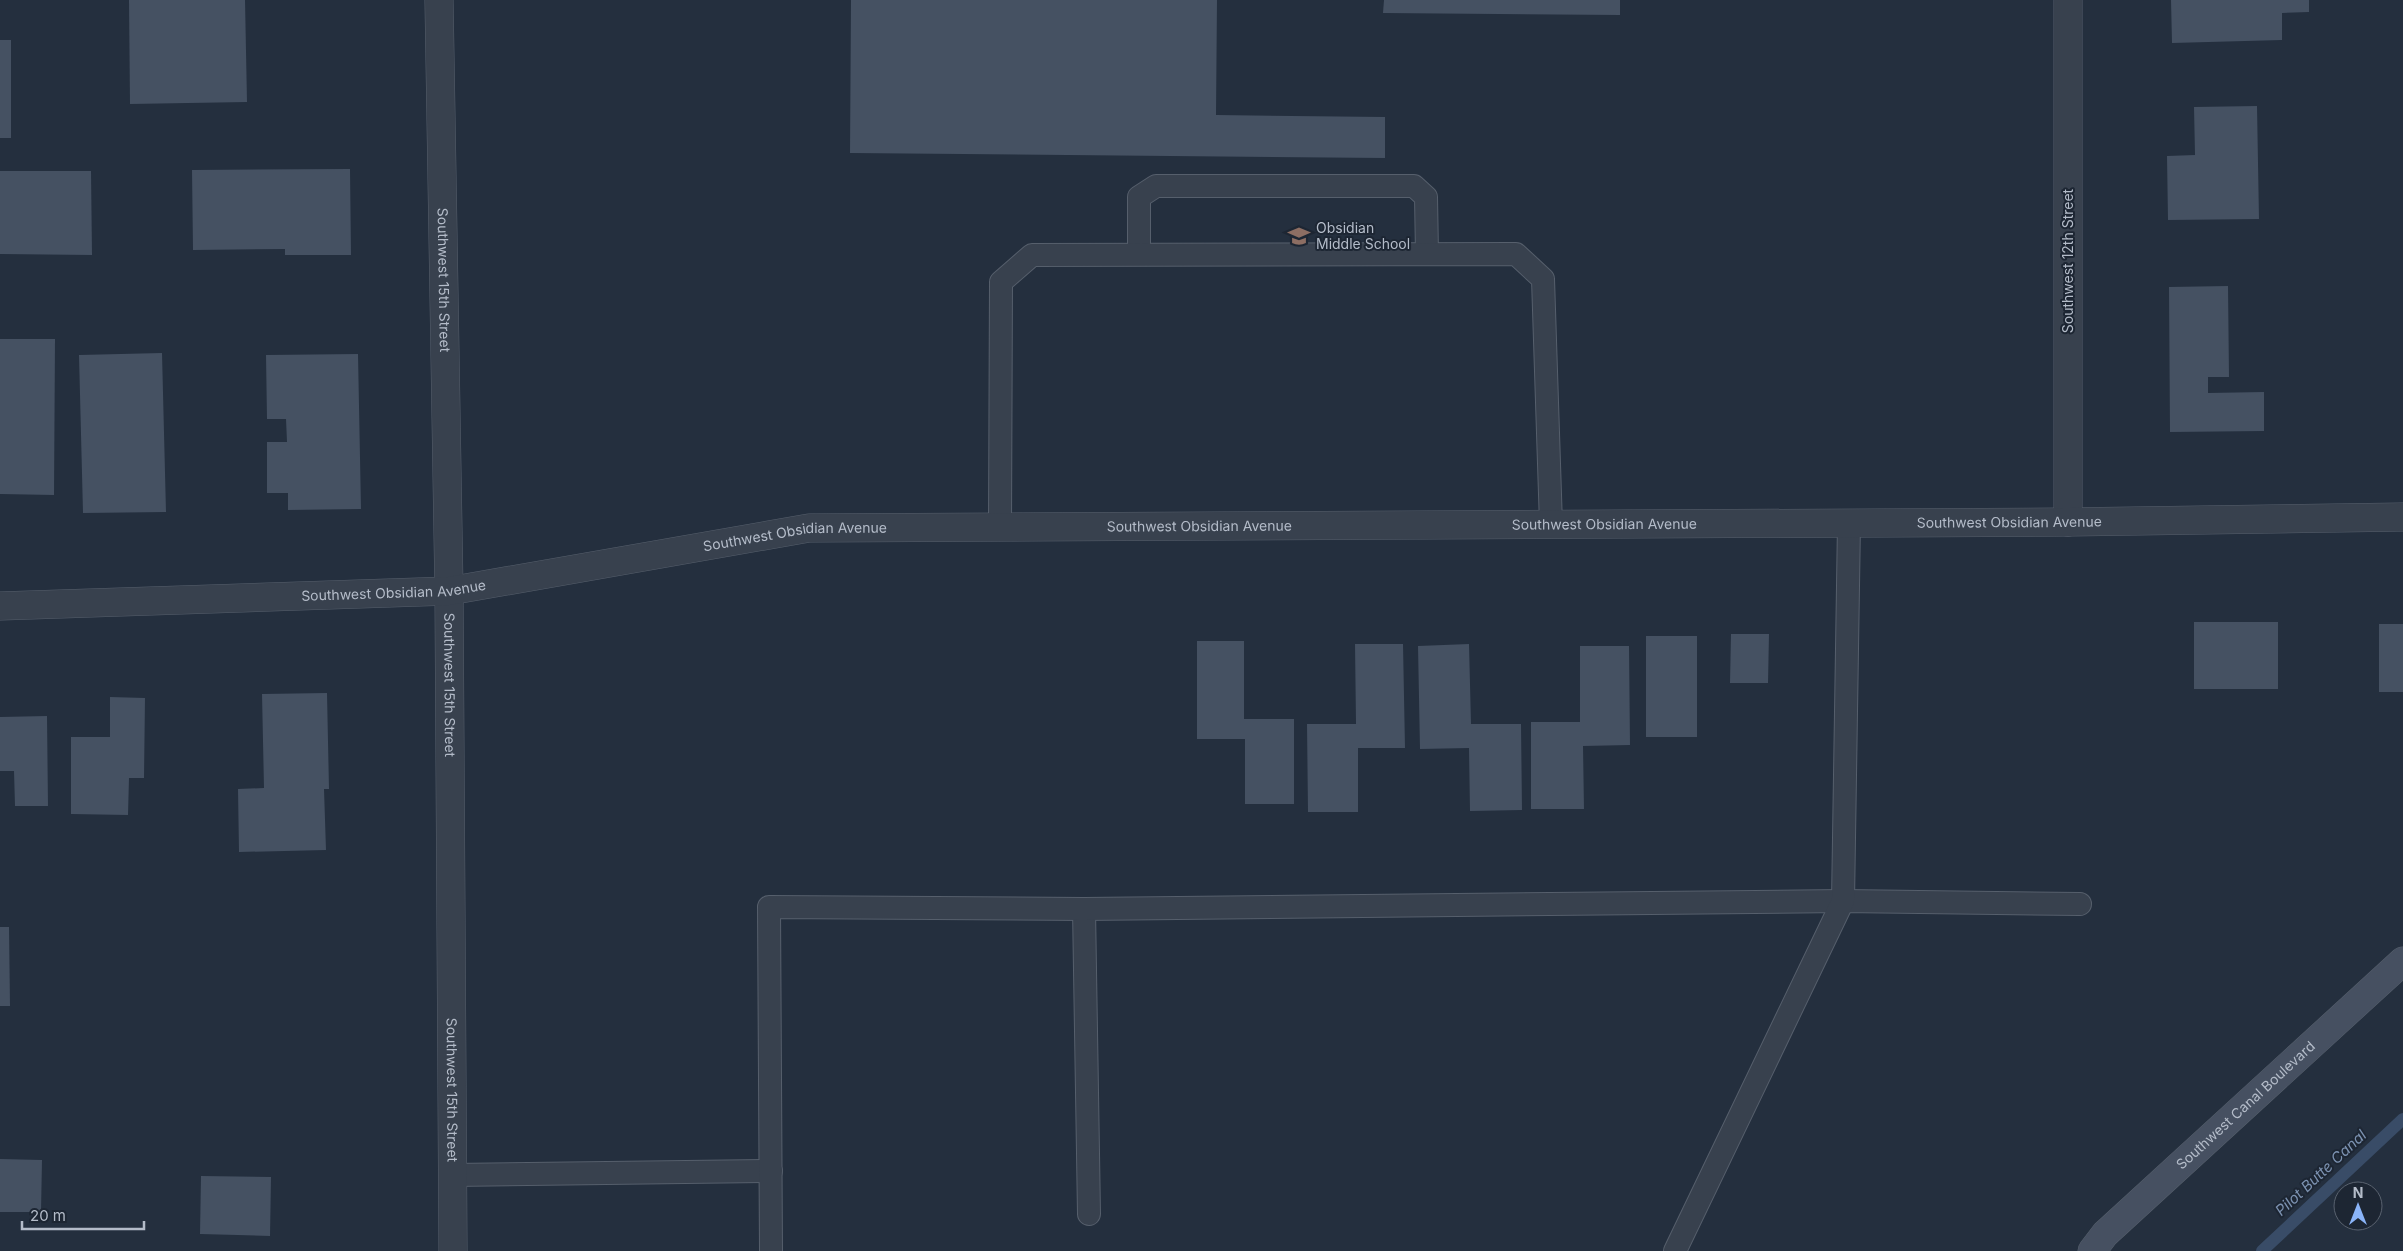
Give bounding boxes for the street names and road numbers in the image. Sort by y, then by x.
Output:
street label: Southwest 12th Street [2059,188,2076,333]
street label: Southwest 15th Street [435,208,454,353]
street label: Southwest Obsidian Avenue [1917,512,2102,531]
street label: Southwest Obsidian Avenue [1512,515,1697,533]
street label: Southwest Obsidian Avenue [1107,517,1292,535]
street label: Southwest Obsidian Avenue [702,519,887,554]
street label: Southwest Obsidian Avenue [301,576,487,604]
street label: Southwest 15th Street [441,613,459,758]
street label: Southwest 15th Street [444,1018,461,1163]
street label: Southwest Canal Boulevard [2172,1037,2318,1173]

